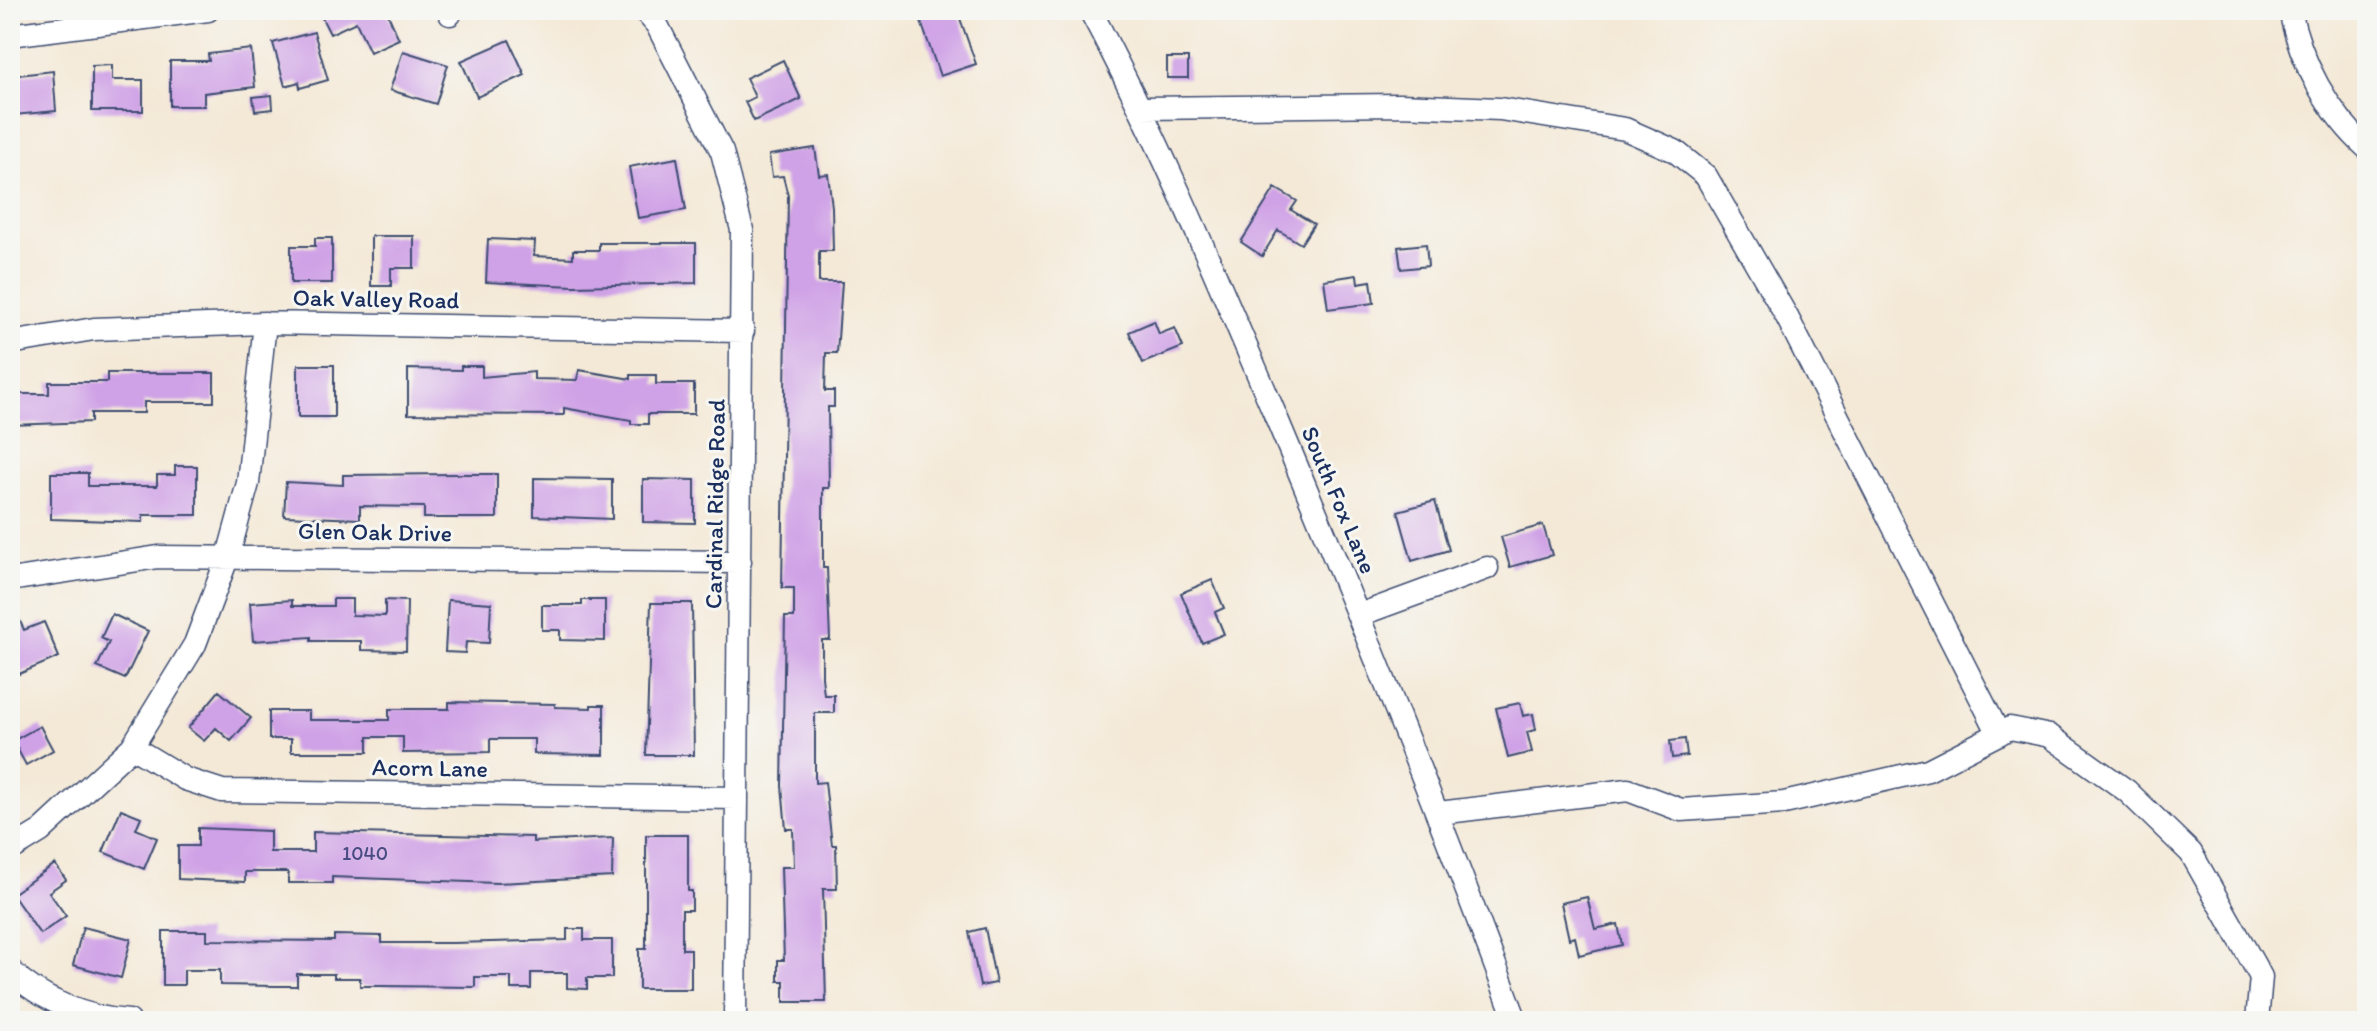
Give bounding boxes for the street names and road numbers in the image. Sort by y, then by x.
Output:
street label: Oak Valley Road [292,283,460,314]
street label: Cardinal Ridge Road [698,399,731,609]
street label: South Fox Lane [1295,422,1383,578]
street label: Glen Oak Drive [298,516,452,547]
street label: Acorn Lane [372,752,488,783]

